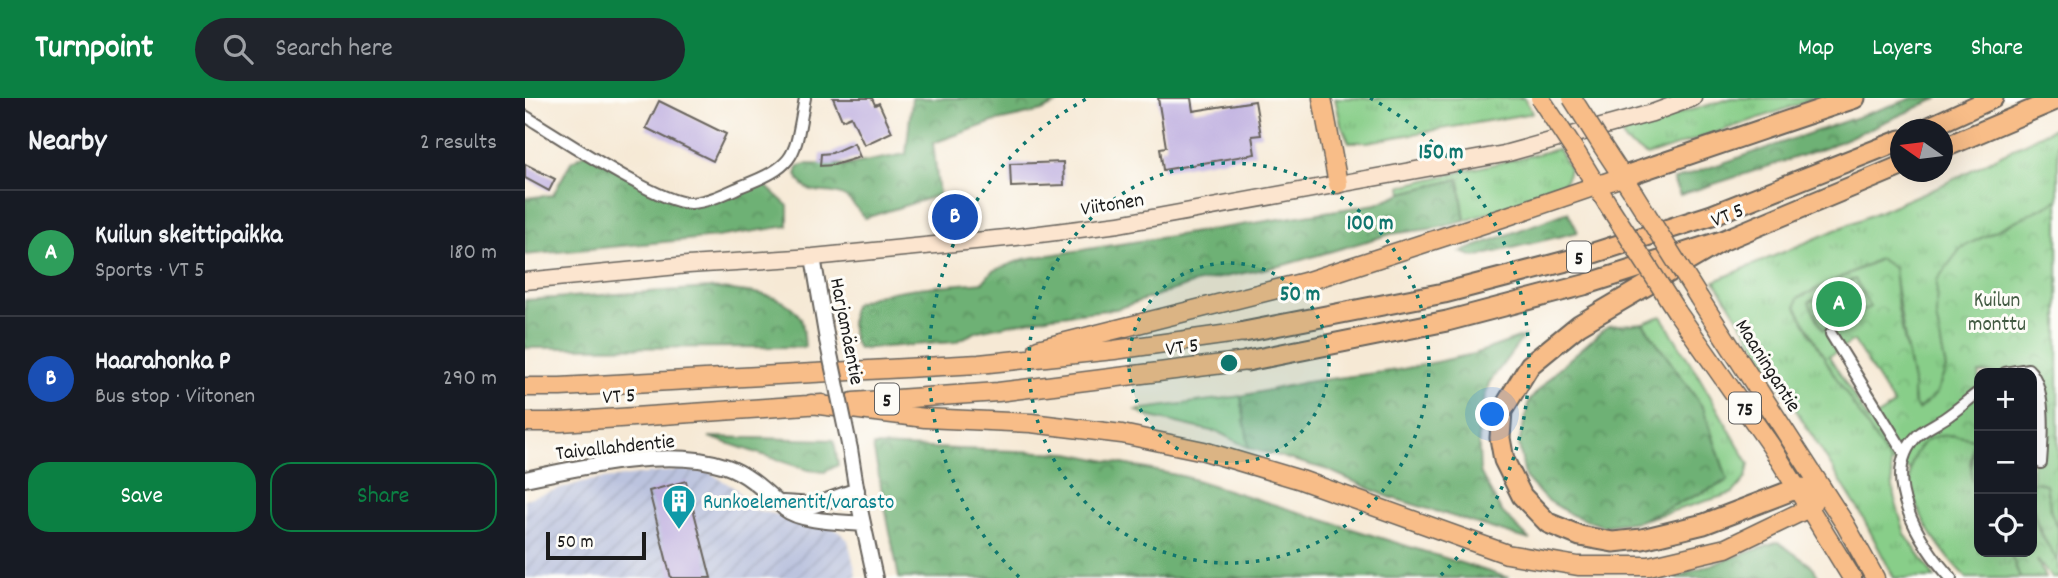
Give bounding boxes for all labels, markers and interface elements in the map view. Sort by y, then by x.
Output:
search box [195,18,685,81]
text: Turnpoint [35,26,153,73]
icon: search [219,30,257,68]
text: Search here [275,31,393,68]
text: Map [1798,32,1834,66]
text: Layers [1872,32,1933,66]
text: Share [1971,32,2023,66]
north arrow [1890,119,1953,182]
text: Nearby [28,122,106,165]
text: 2 results [420,127,497,160]
text: 150 m [1418,139,1464,169]
street label: Viitonen [1079,186,1146,226]
pin: B [932,191,978,243]
street label: VT 5 [1707,197,1749,237]
text: 100 m [1347,210,1393,240]
text: Kuilun skeittipaikka [95,218,283,255]
text: A [45,237,57,270]
text: 180 m [449,237,497,270]
road number: 5 [1567,242,1591,272]
text: Sports · VT 5 [95,255,205,288]
street label: Harjamäentie [820,275,870,388]
pin: A [1816,278,1862,330]
text: 50 m [1280,281,1320,311]
park label: Kuilun monttu [1968,287,2026,341]
street label: Maaningantie [1726,314,1807,419]
street label: VT 5 [1164,332,1201,366]
text: Haarahonka P [95,344,231,381]
centre of rings [1217,351,1241,375]
text: B [46,363,56,396]
text: 290 m [443,363,497,396]
map controls [1974,368,2037,557]
button: + [1974,368,2037,431]
text: Bus stop · Viitonen [95,381,255,414]
street label: VT 5 [602,382,637,414]
road number: 5 [875,384,899,414]
road number: 75 [1729,392,1761,424]
your location [1475,397,1509,431]
street label: Taivallahdentie [554,428,676,470]
button: − [1974,431,2037,494]
button: Save [28,462,256,532]
button: Share [270,462,497,532]
building icon: Runkoelementit/varasto [660,482,698,531]
place label: Runkoelementit/varasto [703,489,894,519]
button: locate [1974,494,2037,557]
scale bar [546,529,646,561]
text: 50 m [557,530,594,557]

